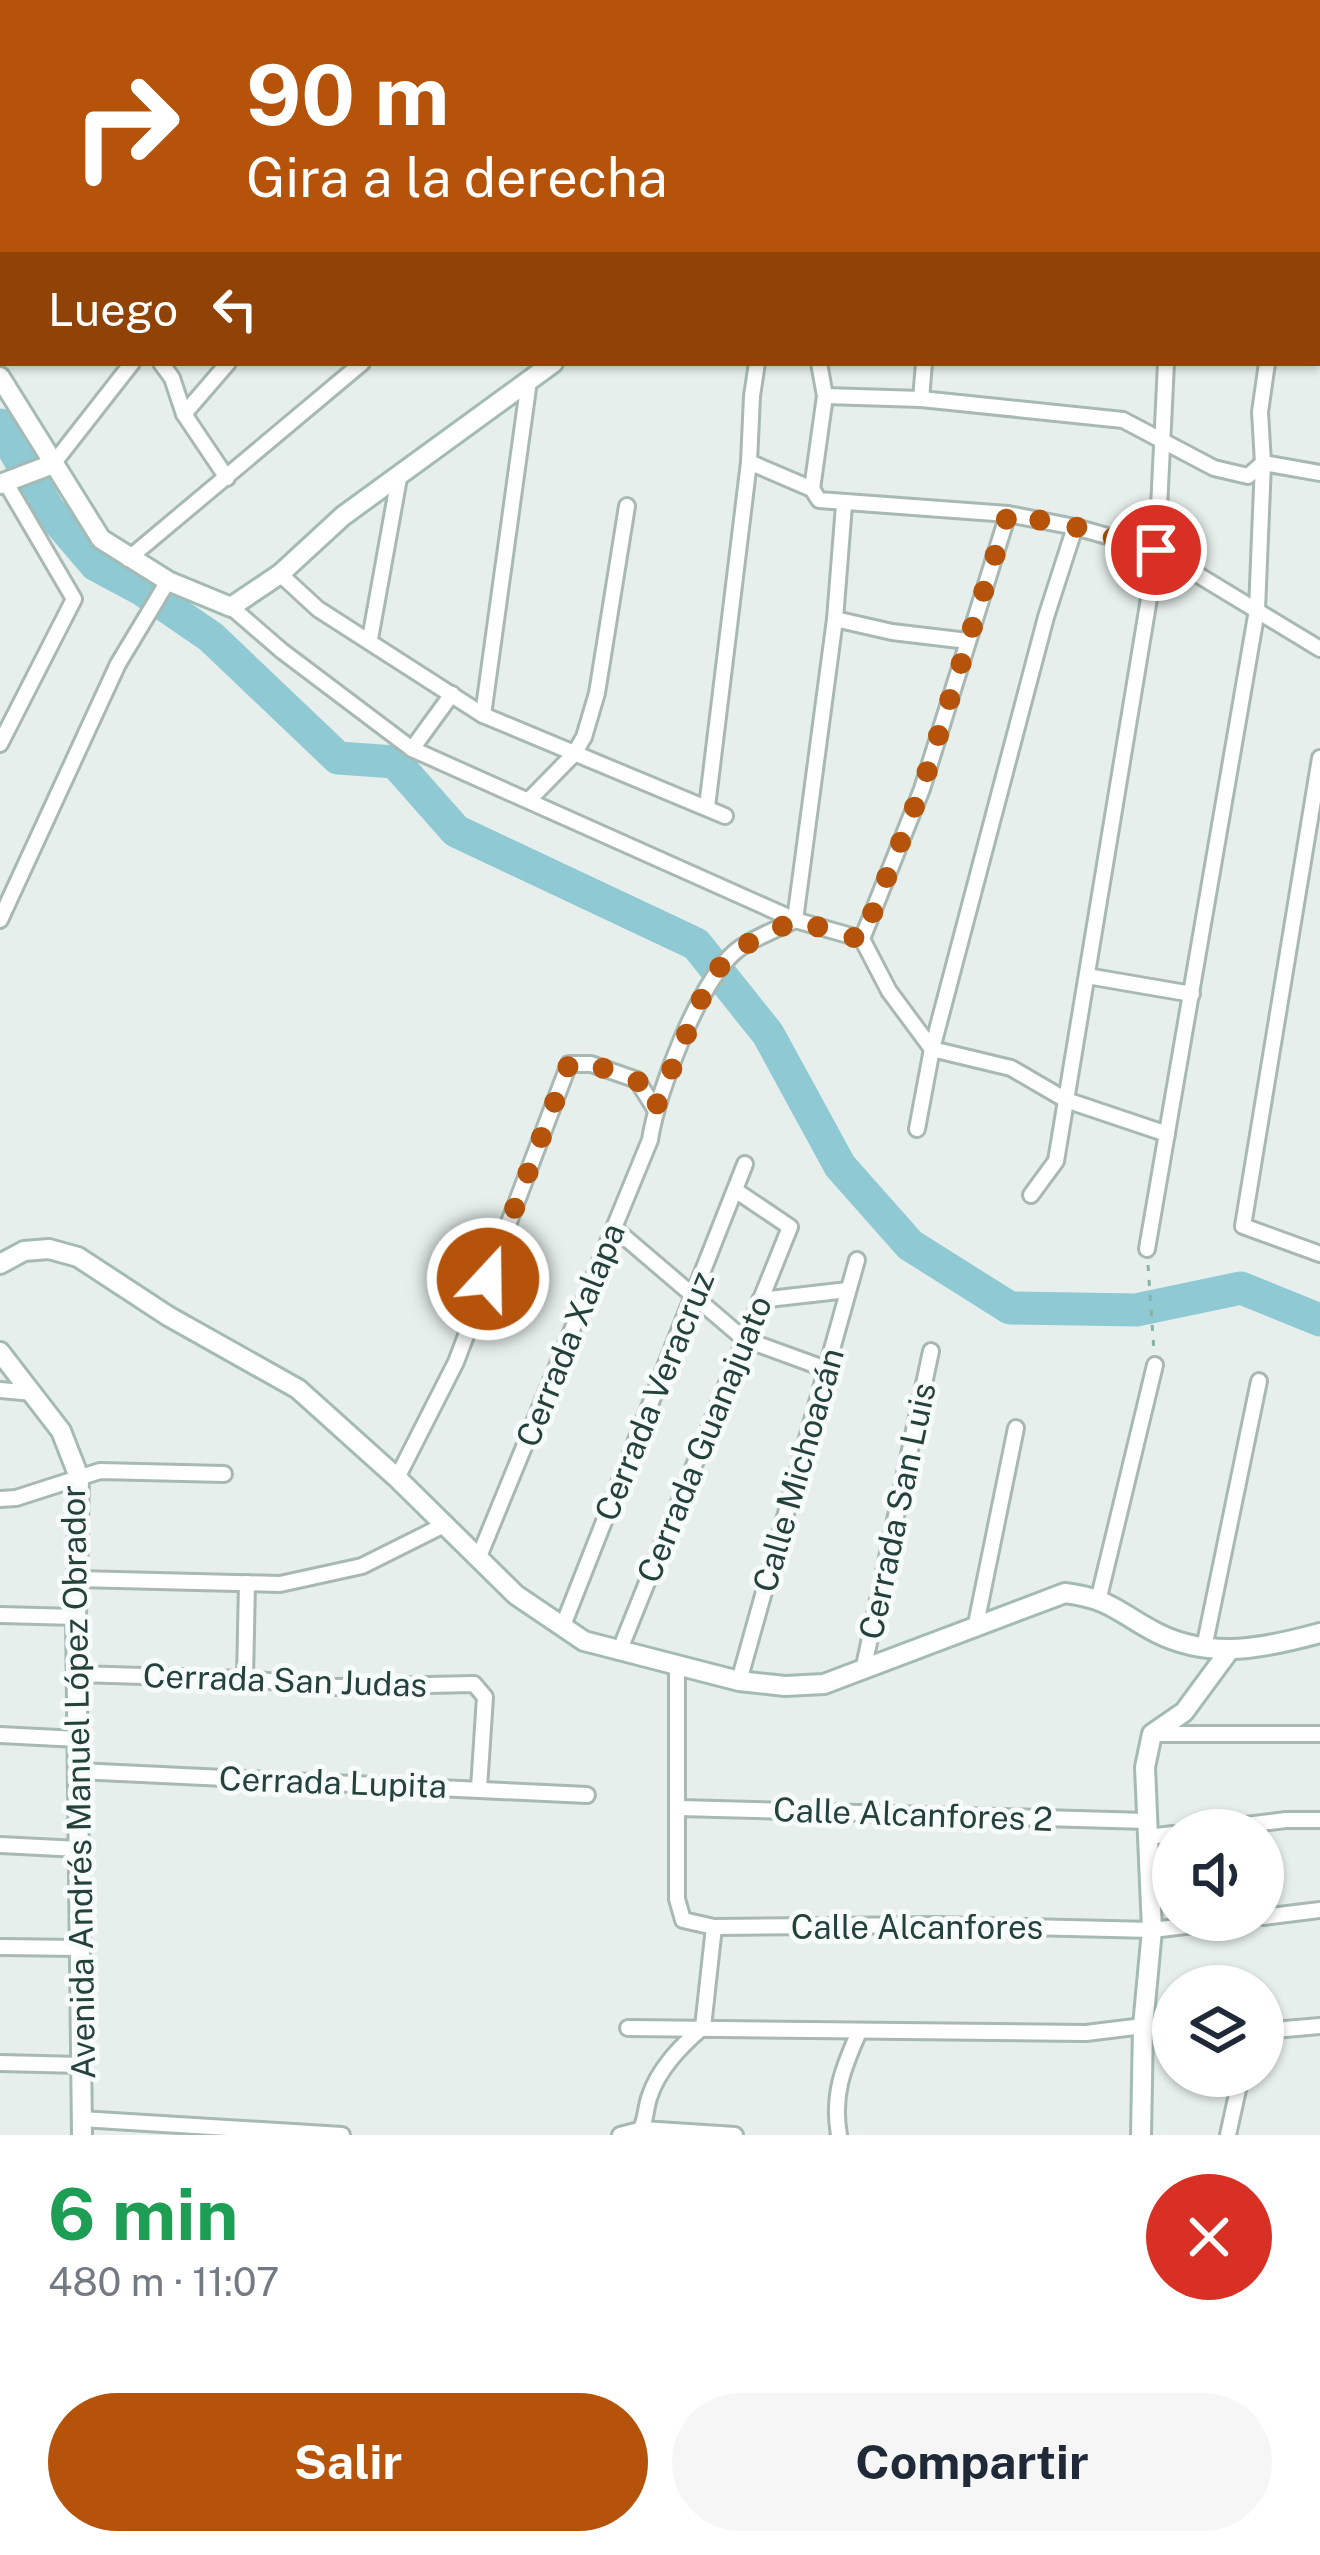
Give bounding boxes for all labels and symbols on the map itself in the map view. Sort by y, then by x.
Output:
pin [1105,499,1207,601]
position arrow [425,1216,551,1342]
street label: Cerrada Xalapa [508,1218,632,1452]
street label: Cerrada Veracruz [587,1266,721,1526]
street label: Cerrada Guanajuato [629,1290,779,1588]
street label: Calle Michoacán [745,1344,851,1596]
street label: Cerrada San Luis [851,1379,943,1643]
street label: Avenida Andrés Manuel López Obrador [54,1484,102,2080]
street label: Cerrada San Judas [142,1656,428,1704]
street label: Cerrada Lupita [218,1759,448,1805]
street label: Calle Alcanfores 2 [772,1790,1054,1838]
street label: Calle Alcanfores [791,1908,1043,1946]

